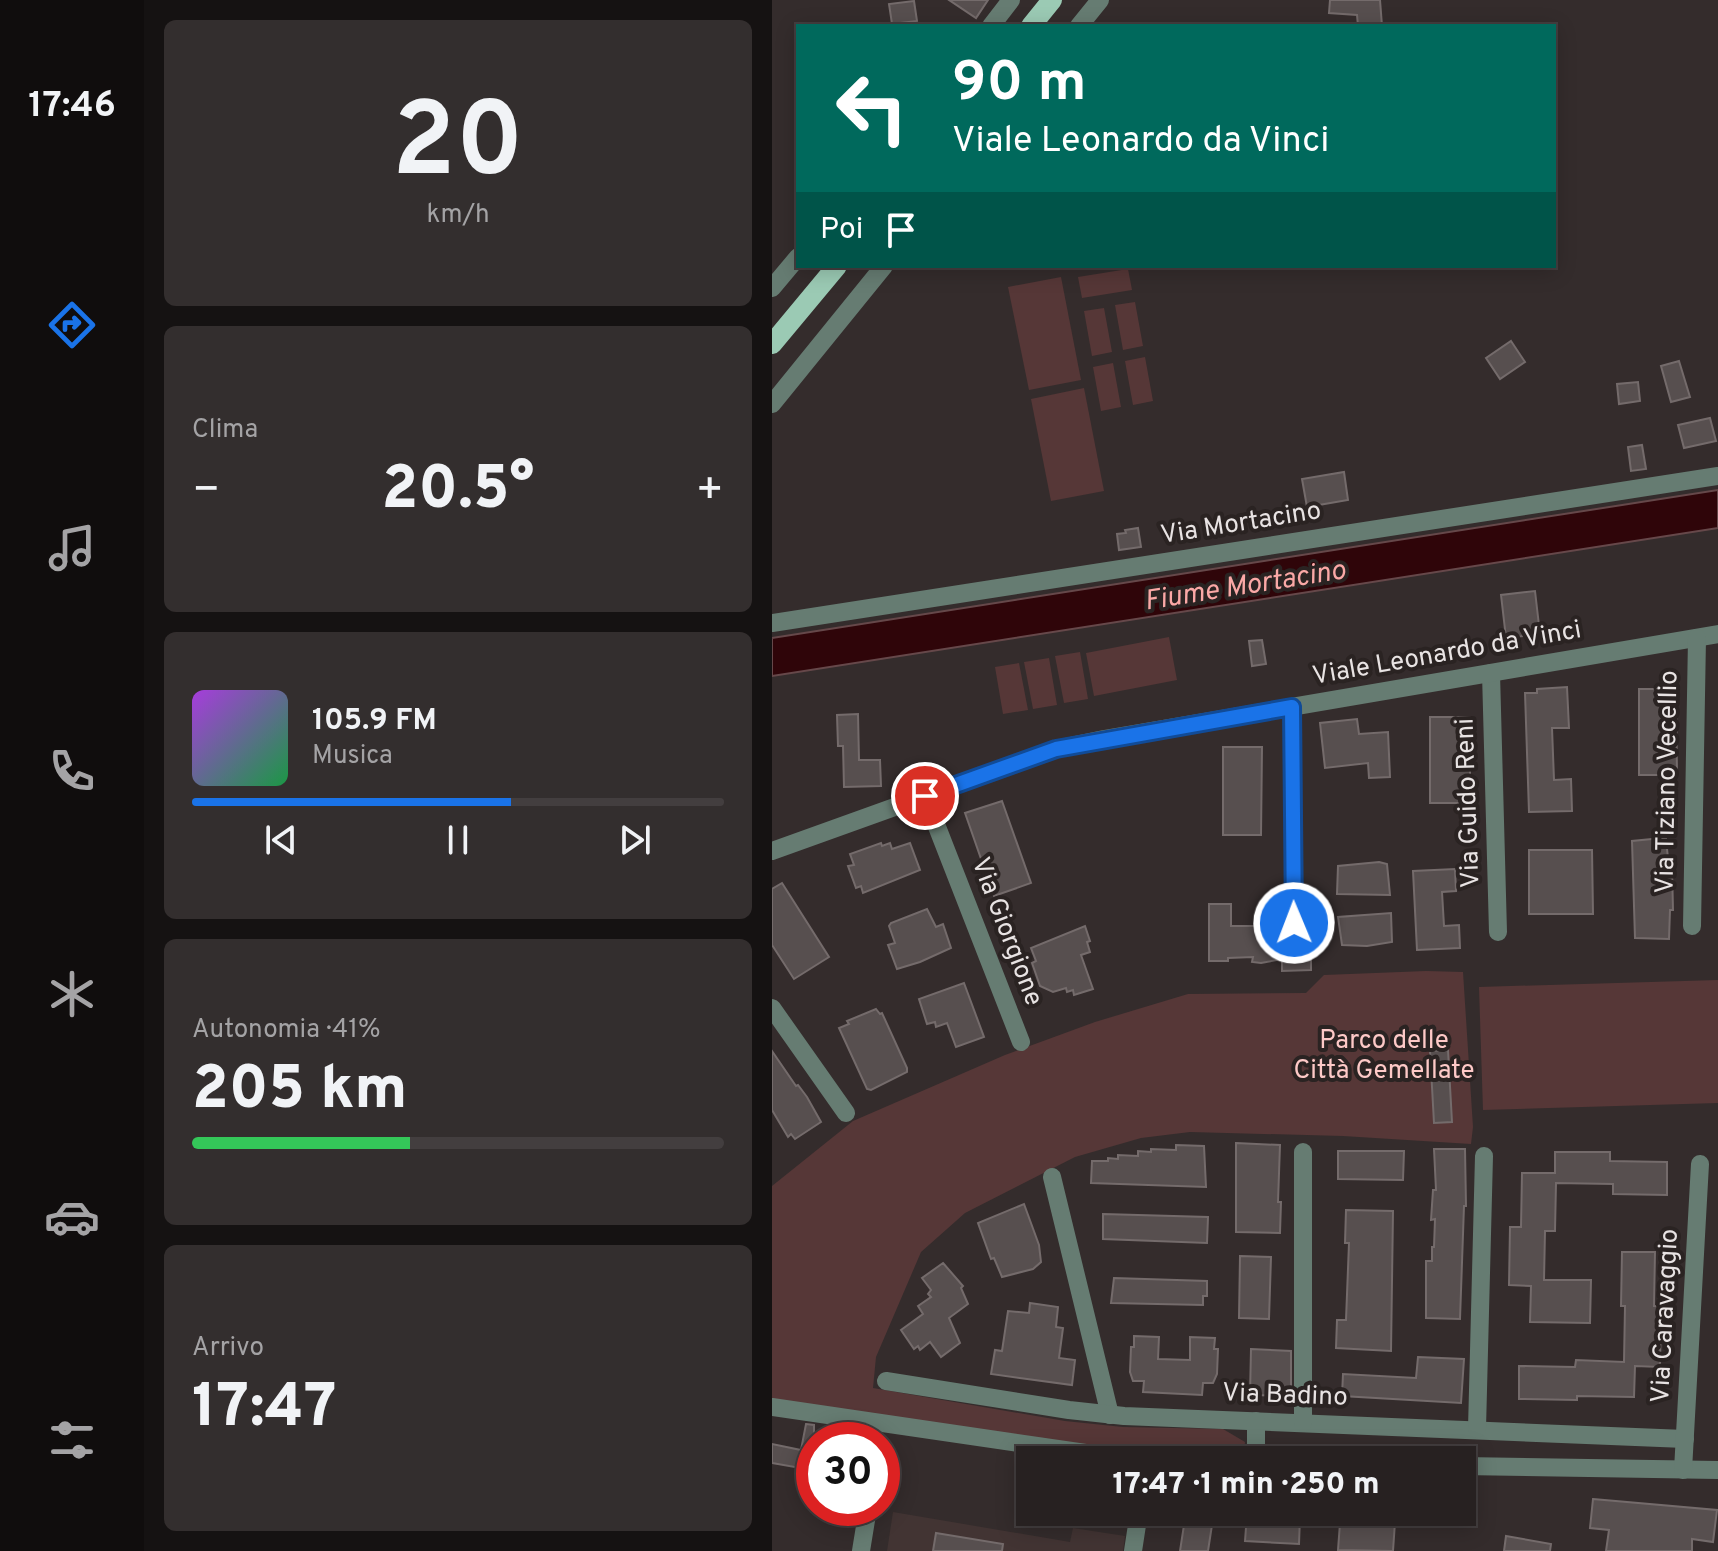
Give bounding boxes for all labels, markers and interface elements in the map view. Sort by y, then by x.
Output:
text: 90 m [952,50,1087,120]
icon: left [820,56,924,160]
text: 20 [392,81,524,213]
text: 17:46 [28,84,116,130]
text: Viale Leonardo da Vinci [952,119,1329,165]
text: km/h [426,199,490,232]
icon: arrive [879,208,923,252]
text: Poi [820,212,863,249]
icon: directions [44,297,100,353]
text: Clima [192,414,258,447]
text: 20.5° [382,454,534,530]
text: − [192,464,220,520]
text: + [696,464,724,520]
street label: Via Mortacino [1158,495,1324,553]
icon: music [44,520,100,576]
water label: Fiume Mortacino [1142,553,1348,621]
street label: Viale Leonardo da Vinci [1310,614,1584,694]
street label: Via Tiziano Vecellio [1650,670,1686,894]
text: 105.9 FM [312,703,437,740]
street label: Via Guido Reni [1450,718,1488,888]
text: Musica [312,740,393,773]
icon: phone [44,743,100,799]
pin [891,762,959,830]
icon: arrive [903,774,947,818]
icon: previous [259,818,303,862]
icon: pause [436,818,480,862]
icon: next [613,818,657,862]
street label: Via Giorgione [963,853,1049,1011]
position arrow [1252,881,1336,965]
icon: climate [44,966,100,1022]
text: Autonomia · 41% [192,1014,381,1047]
park label: Parco delle Città Gemellate [1293,1025,1475,1088]
text: 205 km [192,1054,407,1130]
icon: car [44,1189,100,1245]
street label: Via Caravaggio [1645,1228,1687,1404]
text: Arrivo [192,1332,264,1365]
text: 17:47 [192,1372,337,1448]
street label: Via Badino [1222,1377,1348,1415]
icon: filters [44,1412,100,1468]
speed limit sign: 30 [796,1422,900,1526]
text: 17:47 · 1 min · 250 m [1112,1467,1380,1504]

